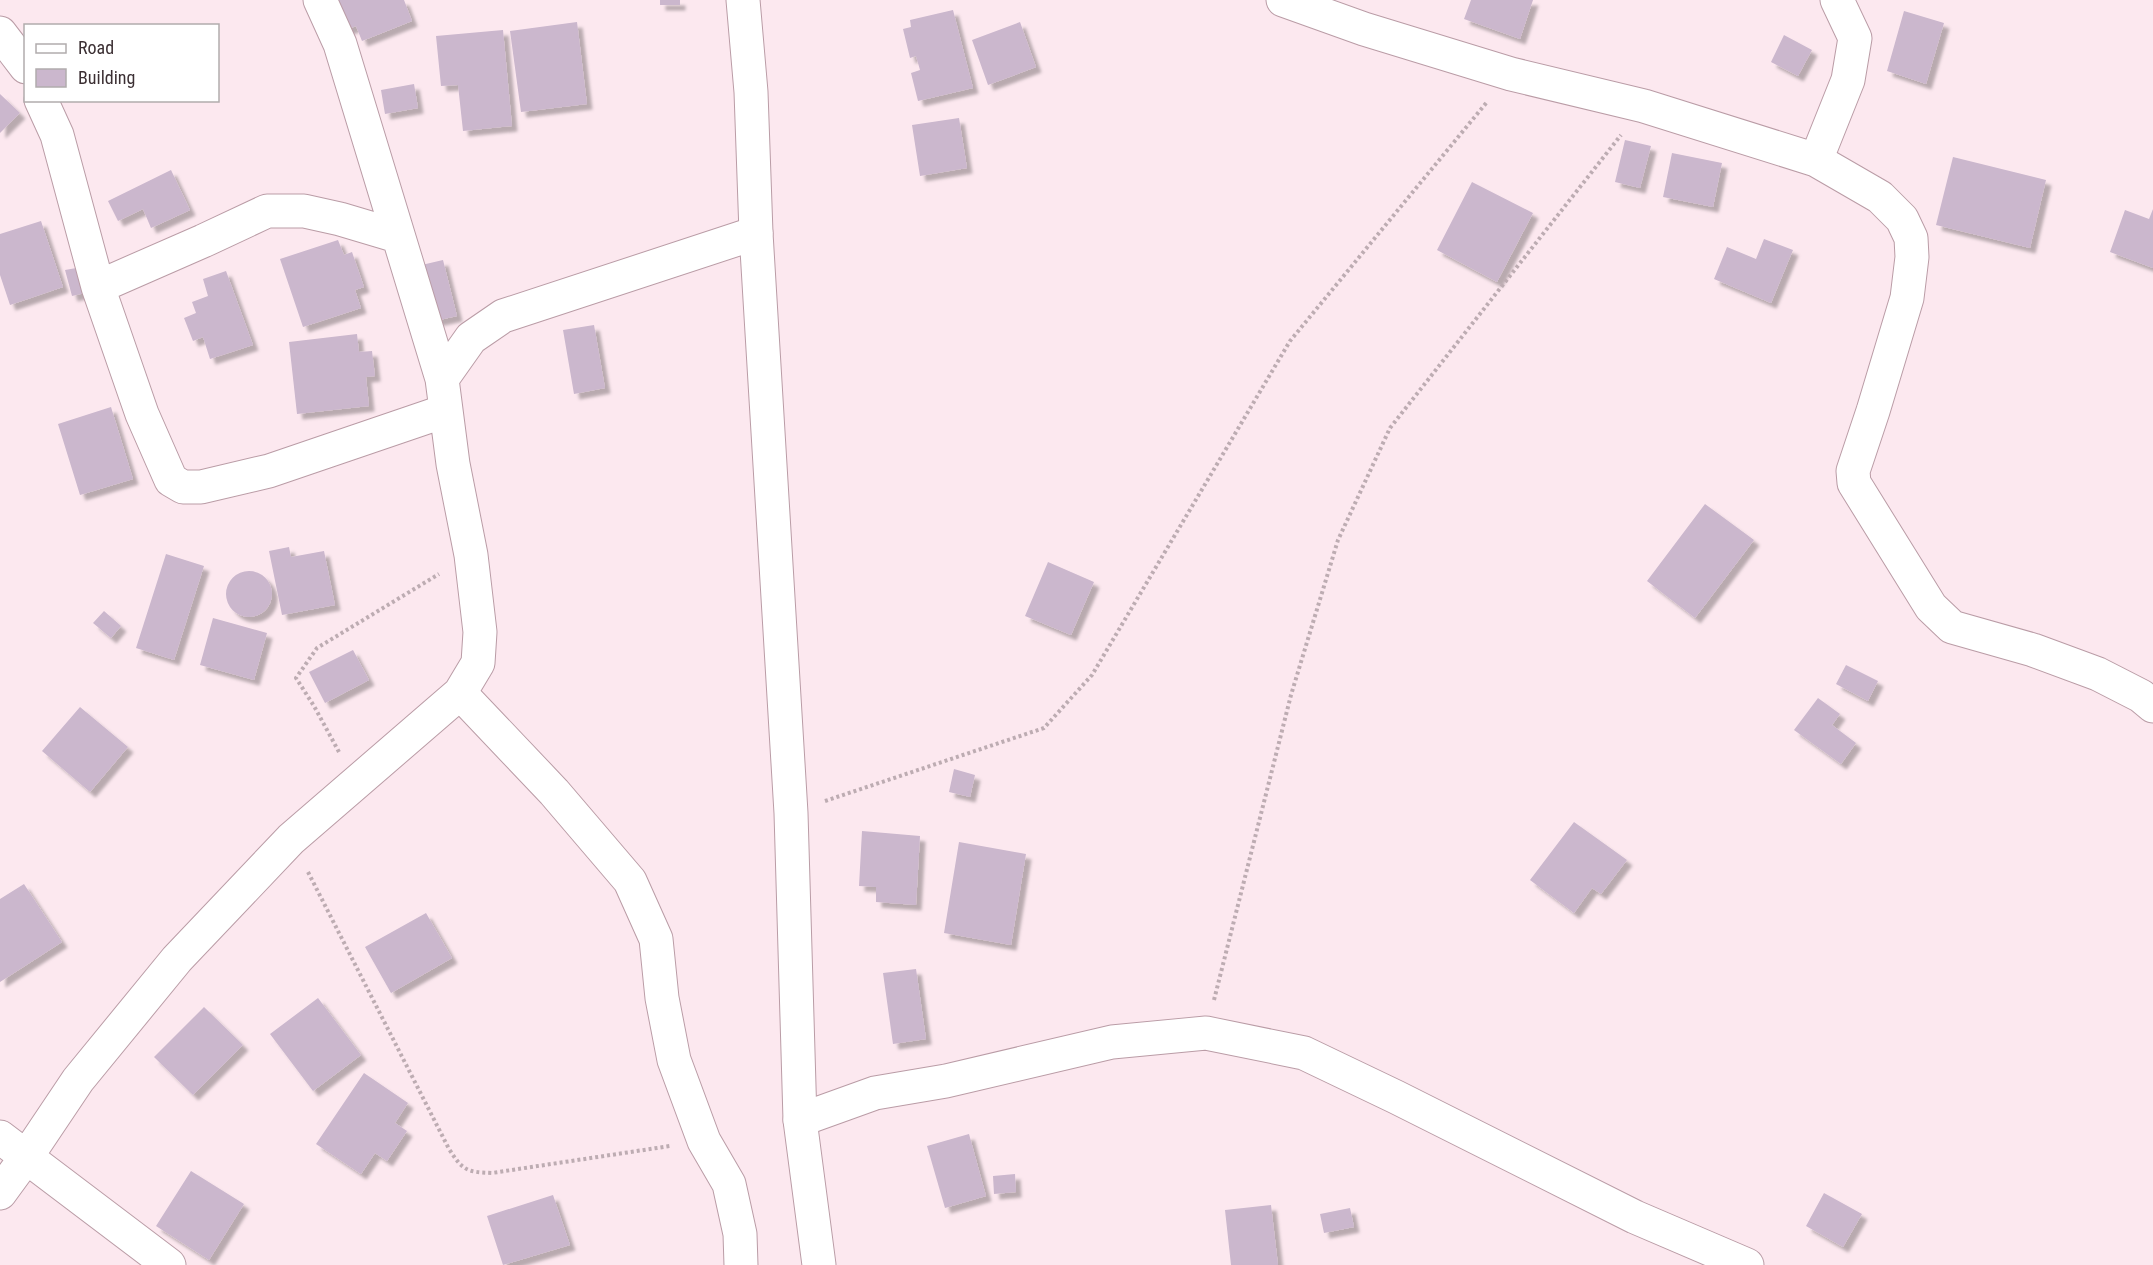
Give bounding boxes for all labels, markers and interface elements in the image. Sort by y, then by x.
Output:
legend [24,24,219,102]
text: Road [78,37,114,58]
text: Building [78,67,135,88]

